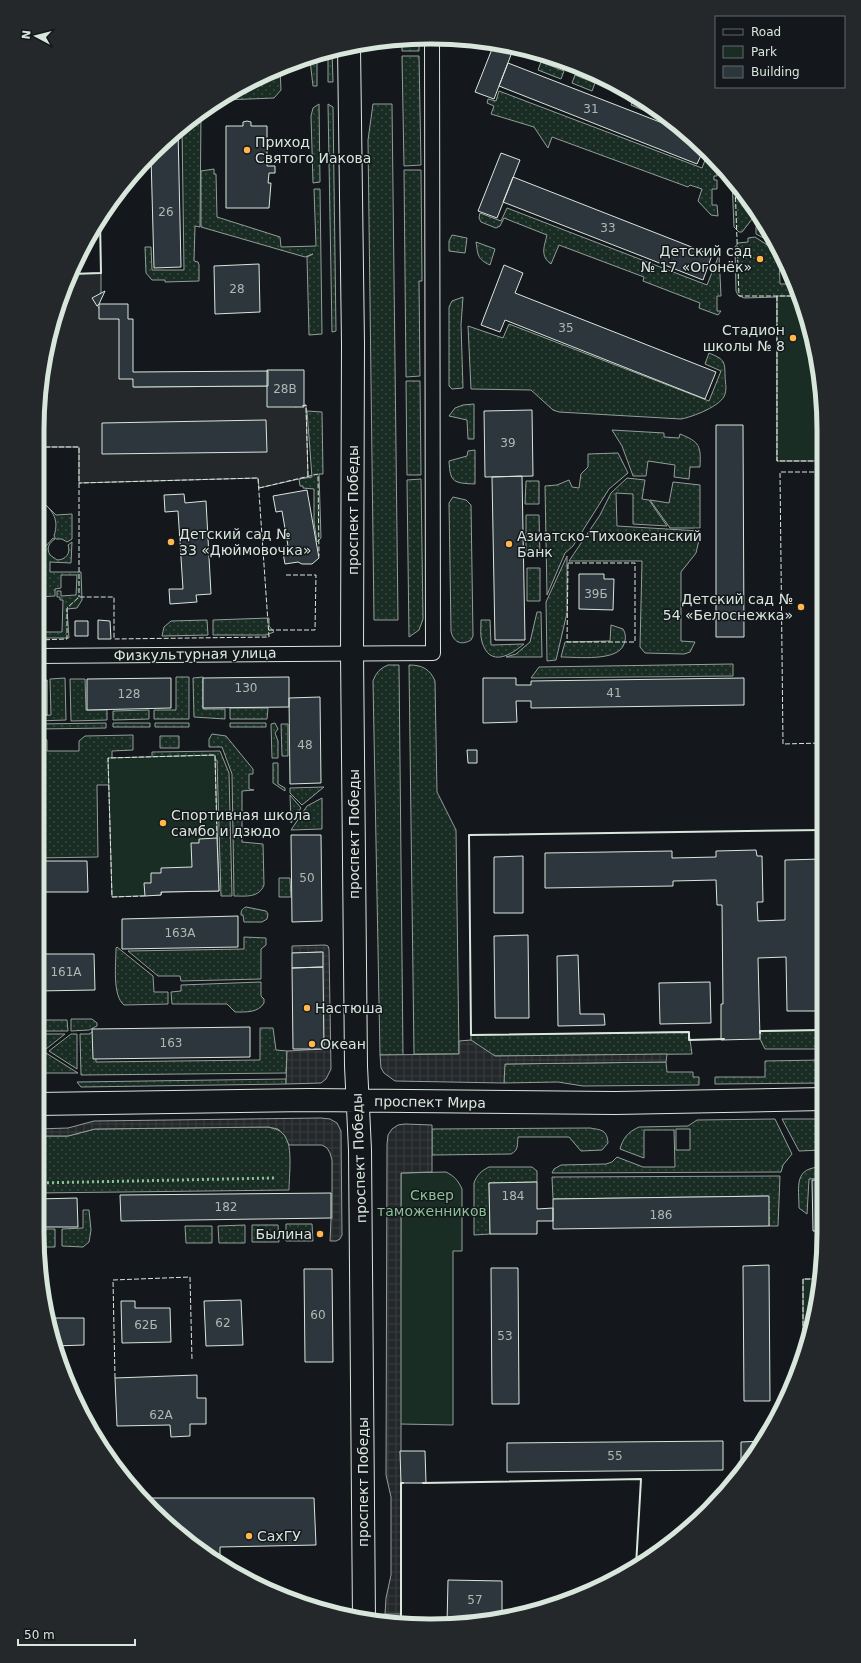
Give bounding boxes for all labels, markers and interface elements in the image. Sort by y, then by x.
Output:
north arrow [16,16,56,56]
legend [715,16,845,88]
text: Road [751,25,781,39]
text: N [20,29,34,40]
text: Park [751,45,777,59]
text: Building [751,65,800,79]
house number: 31 [583,102,599,116]
place label: Приход Святого Иакова [255,134,371,166]
marker: Приход Святого Иакова [242,145,252,155]
house number: 26 [158,205,174,219]
house number: 33 [600,221,616,235]
place label: Детский сад № 17 «Огонёк» [640,243,752,275]
marker: Детский сад № 17 «Огонёк» [755,254,765,264]
house number: 28 [229,282,245,296]
house number: 35 [558,321,574,335]
place label: Стадион школы № 8 [703,322,785,354]
marker: Стадион школы № 8 [788,333,798,343]
house number: 28В [273,382,297,396]
house number: 39 [500,436,516,450]
street label: проспект Победы [345,445,361,575]
place label: Детский сад № 33 «Дюймовочка» [179,526,311,558]
place label: Азиатско-Тихоокеанский Банк [517,528,702,560]
marker: Детский сад № 33 «Дюймовочка» [166,537,176,547]
marker: Азиатско-Тихоокеанский Банк [504,539,514,549]
house number: 39Б [584,587,608,601]
place label: Детский сад № 54 «Белоснежка» [663,591,793,623]
marker: Детский сад № 54 «Белоснежка» [796,602,806,612]
street label: Физкультурная улица [113,645,277,663]
house number: 130 [235,681,257,695]
house number: 41 [606,686,622,700]
house number: 128 [118,687,140,701]
house number: 48 [297,738,313,752]
street label: проспект Победы [346,769,362,899]
place label: Спортивная школа самбо и дзюдо [171,807,311,839]
marker: Спортивная школа самбо и дзюдо [158,818,168,828]
house number: 50 [299,871,315,885]
house number: 163А [164,926,196,940]
house number: 161А [50,965,82,979]
place label: Настюша [315,1000,383,1016]
marker: Настюша [302,1003,312,1013]
house number: 163 [160,1036,182,1050]
place label: Океан [320,1036,366,1052]
marker: Океан [307,1039,317,1049]
street label: проспект Победы [349,1093,369,1223]
street label: проспект Мира [374,1093,486,1111]
park label: Сквер таможенников [377,1187,487,1219]
house number: 184 [502,1189,524,1203]
house number: 182 [215,1200,237,1214]
house number: 186 [650,1208,672,1222]
place label: Былина [256,1226,312,1242]
marker: Былина [315,1229,325,1239]
house number: 60 [310,1308,326,1322]
house number: 62 [215,1316,231,1330]
house number: 62Б [134,1318,158,1332]
house number: 53 [497,1329,513,1343]
house number: 62А [149,1408,174,1422]
street label: проспект Победы [355,1417,371,1547]
house number: 55 [607,1449,623,1463]
place label: СахГУ [257,1528,301,1544]
marker: СахГУ [244,1531,254,1541]
house number: 57 [467,1593,483,1607]
scale bar [18,1621,135,1647]
text: 50 m [24,1628,55,1642]

